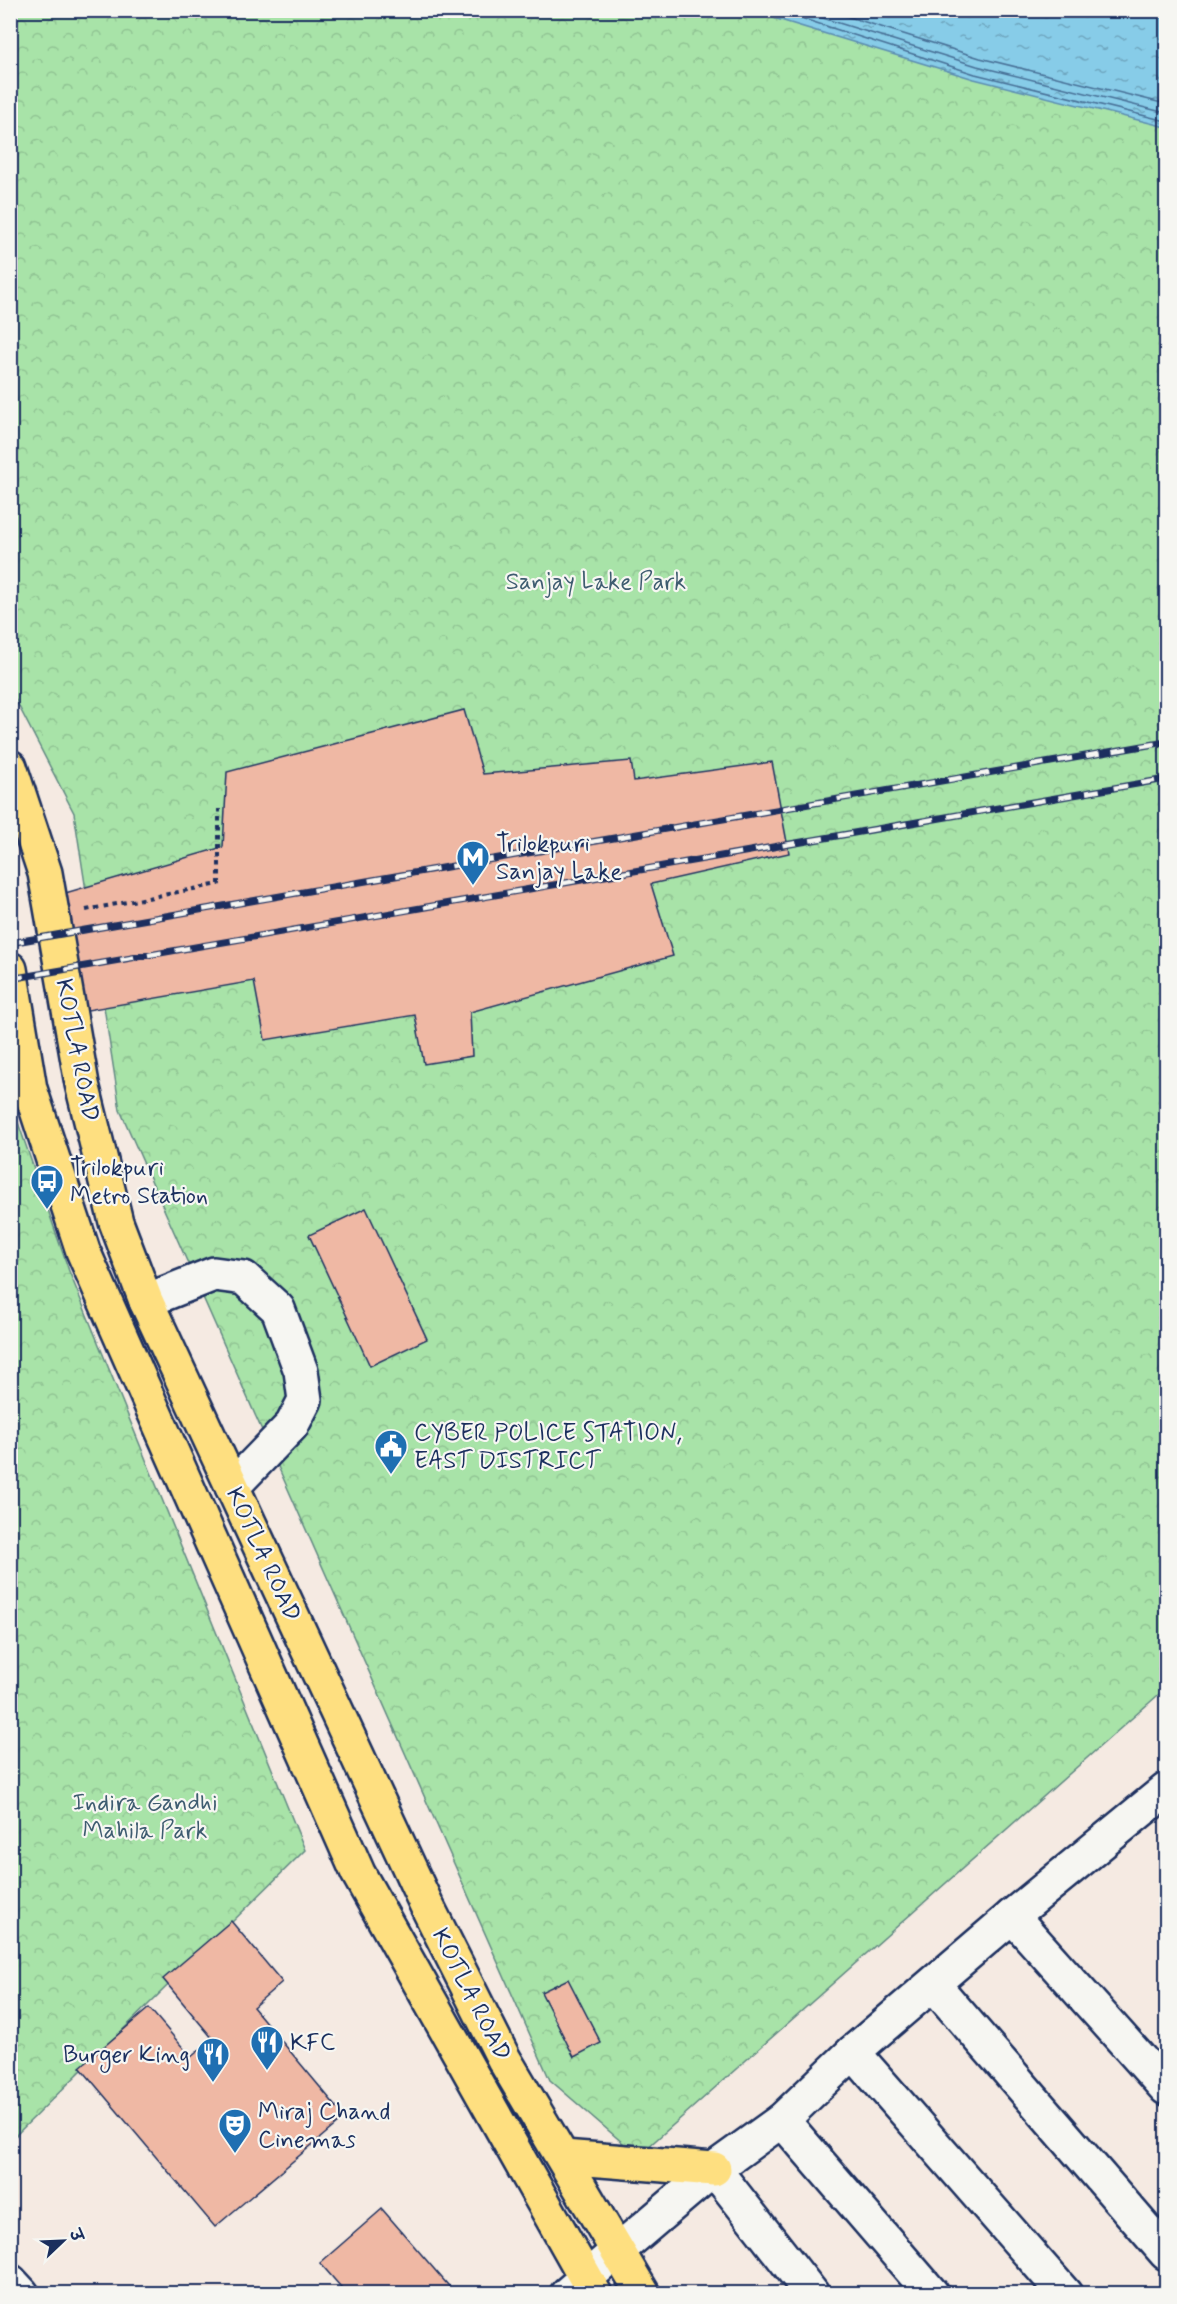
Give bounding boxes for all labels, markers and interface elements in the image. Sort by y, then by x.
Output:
park label: Sanjay Lake Park [506,567,686,598]
place label: Trilokpuri Sanjay Lake [496,829,622,888]
metro station icon: Trilokpuri Sanjay Lake [455,839,491,886]
street label: KOTLA ROAD [47,976,106,1124]
place label: Trilokpuri Metro Station [70,1153,208,1212]
bus stop icon: Trilokpuri Metro Station [29,1163,65,1210]
place label: CYBER POLICE STATION, EAST DISTRICT [414,1418,682,1477]
public building icon: CYBER POLICE STATION, EAST DISTRICT [373,1428,409,1475]
street label: KOTLA ROAD [218,1482,307,1627]
park label: Indira Gandhi Mahila Park [72,1788,218,1847]
street label: KOTLA ROAD [424,1923,517,2066]
restaurant icon: KFC [249,2024,285,2071]
place label: KFC [290,2028,335,2059]
restaurant icon: Burger King [195,2036,231,2083]
place label: Burger King [63,2040,190,2073]
place label: Miraj Chand Cinemas [258,2097,390,2156]
theatre icon: Miraj Chand Cinemas [217,2107,253,2154]
north arrow [33,2211,93,2271]
text: उ [63,2225,88,2246]

